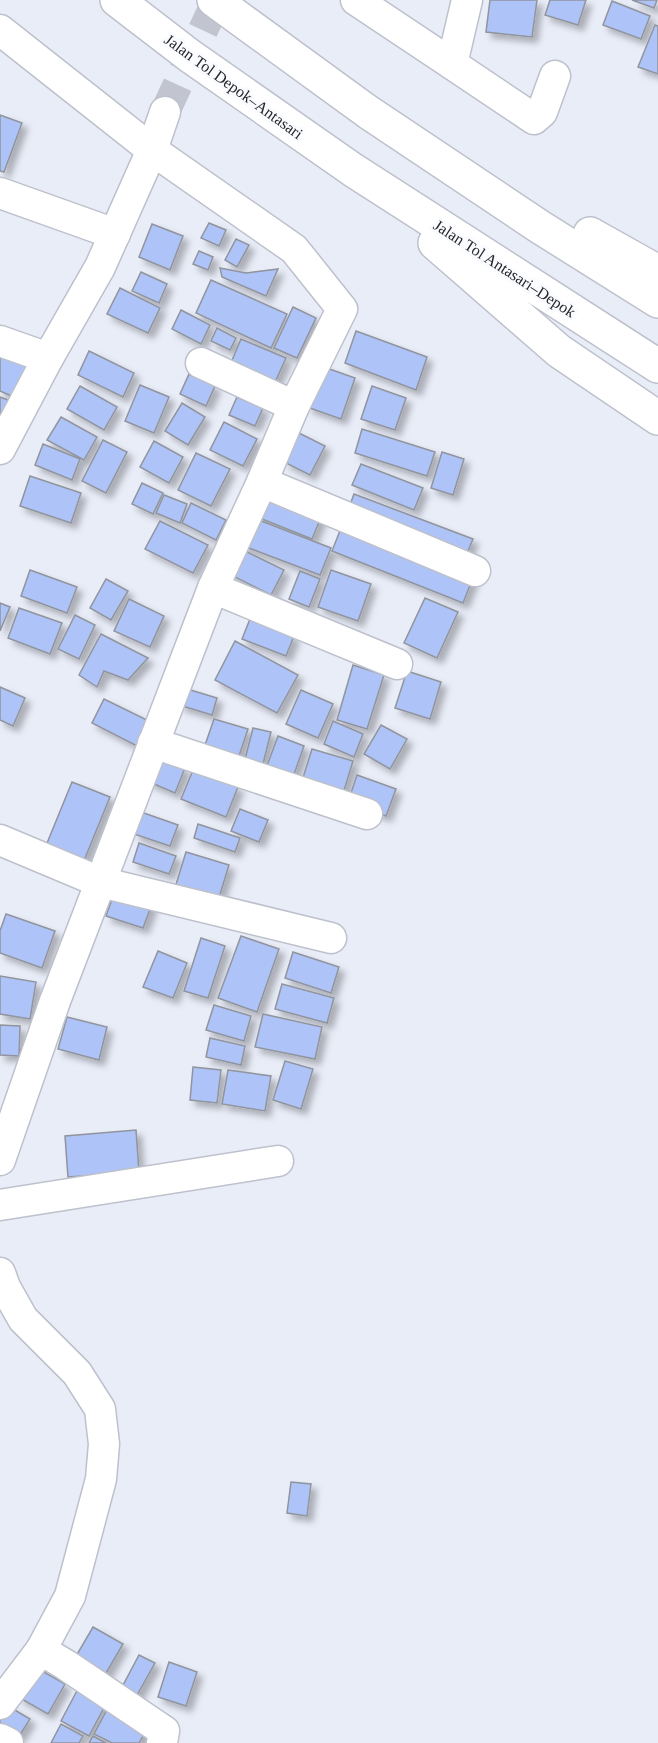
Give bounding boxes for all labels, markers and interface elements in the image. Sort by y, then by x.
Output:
street label: Jalan Tol Depok–Antasari [161,31,307,143]
street label: Jalan Tol Antasari–Depok [430,216,579,322]

